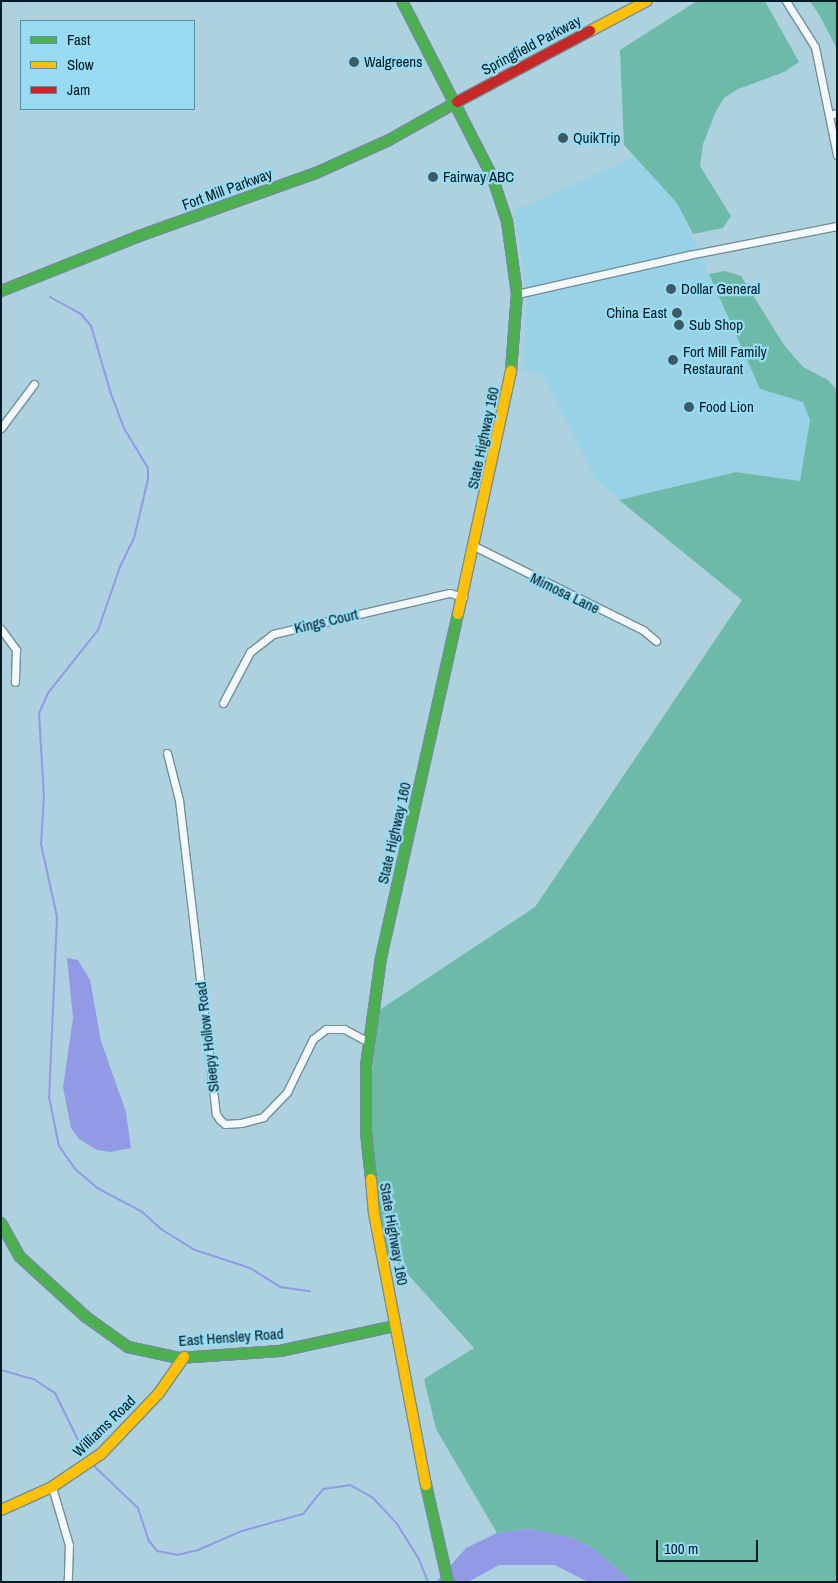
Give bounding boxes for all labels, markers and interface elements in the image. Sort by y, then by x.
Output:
street label: Springfield Parkway [478,11,584,79]
legend [20,20,195,110]
text: Fast [67,29,90,50]
place label: Walgreens [364,53,422,71]
text: Slow [67,54,94,75]
marker: Walgreens [348,56,360,68]
text: Jam [67,79,90,100]
place label: QuikTrip [573,129,620,147]
marker: QuikTrip [557,132,569,144]
street label: Fort Mill Parkway [180,164,274,214]
place label: Fairway ABC [443,168,515,186]
marker: Fairway ABC [427,171,439,183]
place label: Dollar General [681,280,760,298]
marker: Dollar General [665,283,677,295]
place label: China East [606,304,667,322]
marker: China East [671,307,683,319]
place label: Sub Shop [689,316,743,334]
marker: Sub Shop [673,319,685,331]
place label: Fort Mill Family Restaurant [683,342,767,377]
marker: Fort Mill Family Restaurant [667,354,679,366]
street label: State Highway 160 [463,385,503,491]
place label: Food Lion [699,398,754,416]
marker: Food Lion [683,401,695,413]
street label: Mimosa Lane [528,569,602,617]
street label: Kings Court [292,605,360,637]
street label: State Highway 160 [374,780,414,886]
street label: Sleepy Hollow Road [191,981,223,1093]
street label: State Highway 160 [376,1181,412,1287]
street label: East Hensley Road [178,1324,284,1350]
street label: Williams Road [69,1392,139,1460]
scale bar [658,1530,760,1562]
text: 100 m [664,1538,698,1559]

